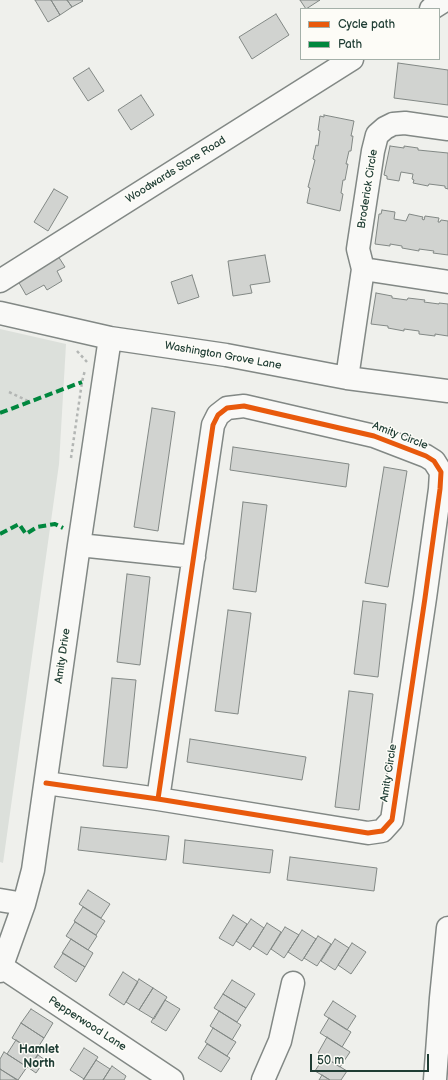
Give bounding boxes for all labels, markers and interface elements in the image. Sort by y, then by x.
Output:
legend [300,8,440,60]
text: Cycle path [338,17,395,32]
text: Path [338,37,362,52]
street label: Woodwards Store Road [123,134,229,206]
street label: Broderick Circle [355,148,381,230]
street label: Washington Grove Lane [163,339,283,373]
street label: Amity Circle [370,419,430,453]
street label: Amity Drive [53,628,73,684]
street label: Amity Circle [378,743,400,803]
street label: Pepperwood Lane [46,994,128,1054]
district label: Hamlet North [19,1043,59,1071]
scale bar [312,1046,431,1072]
text: 50 m [317,1053,344,1068]

